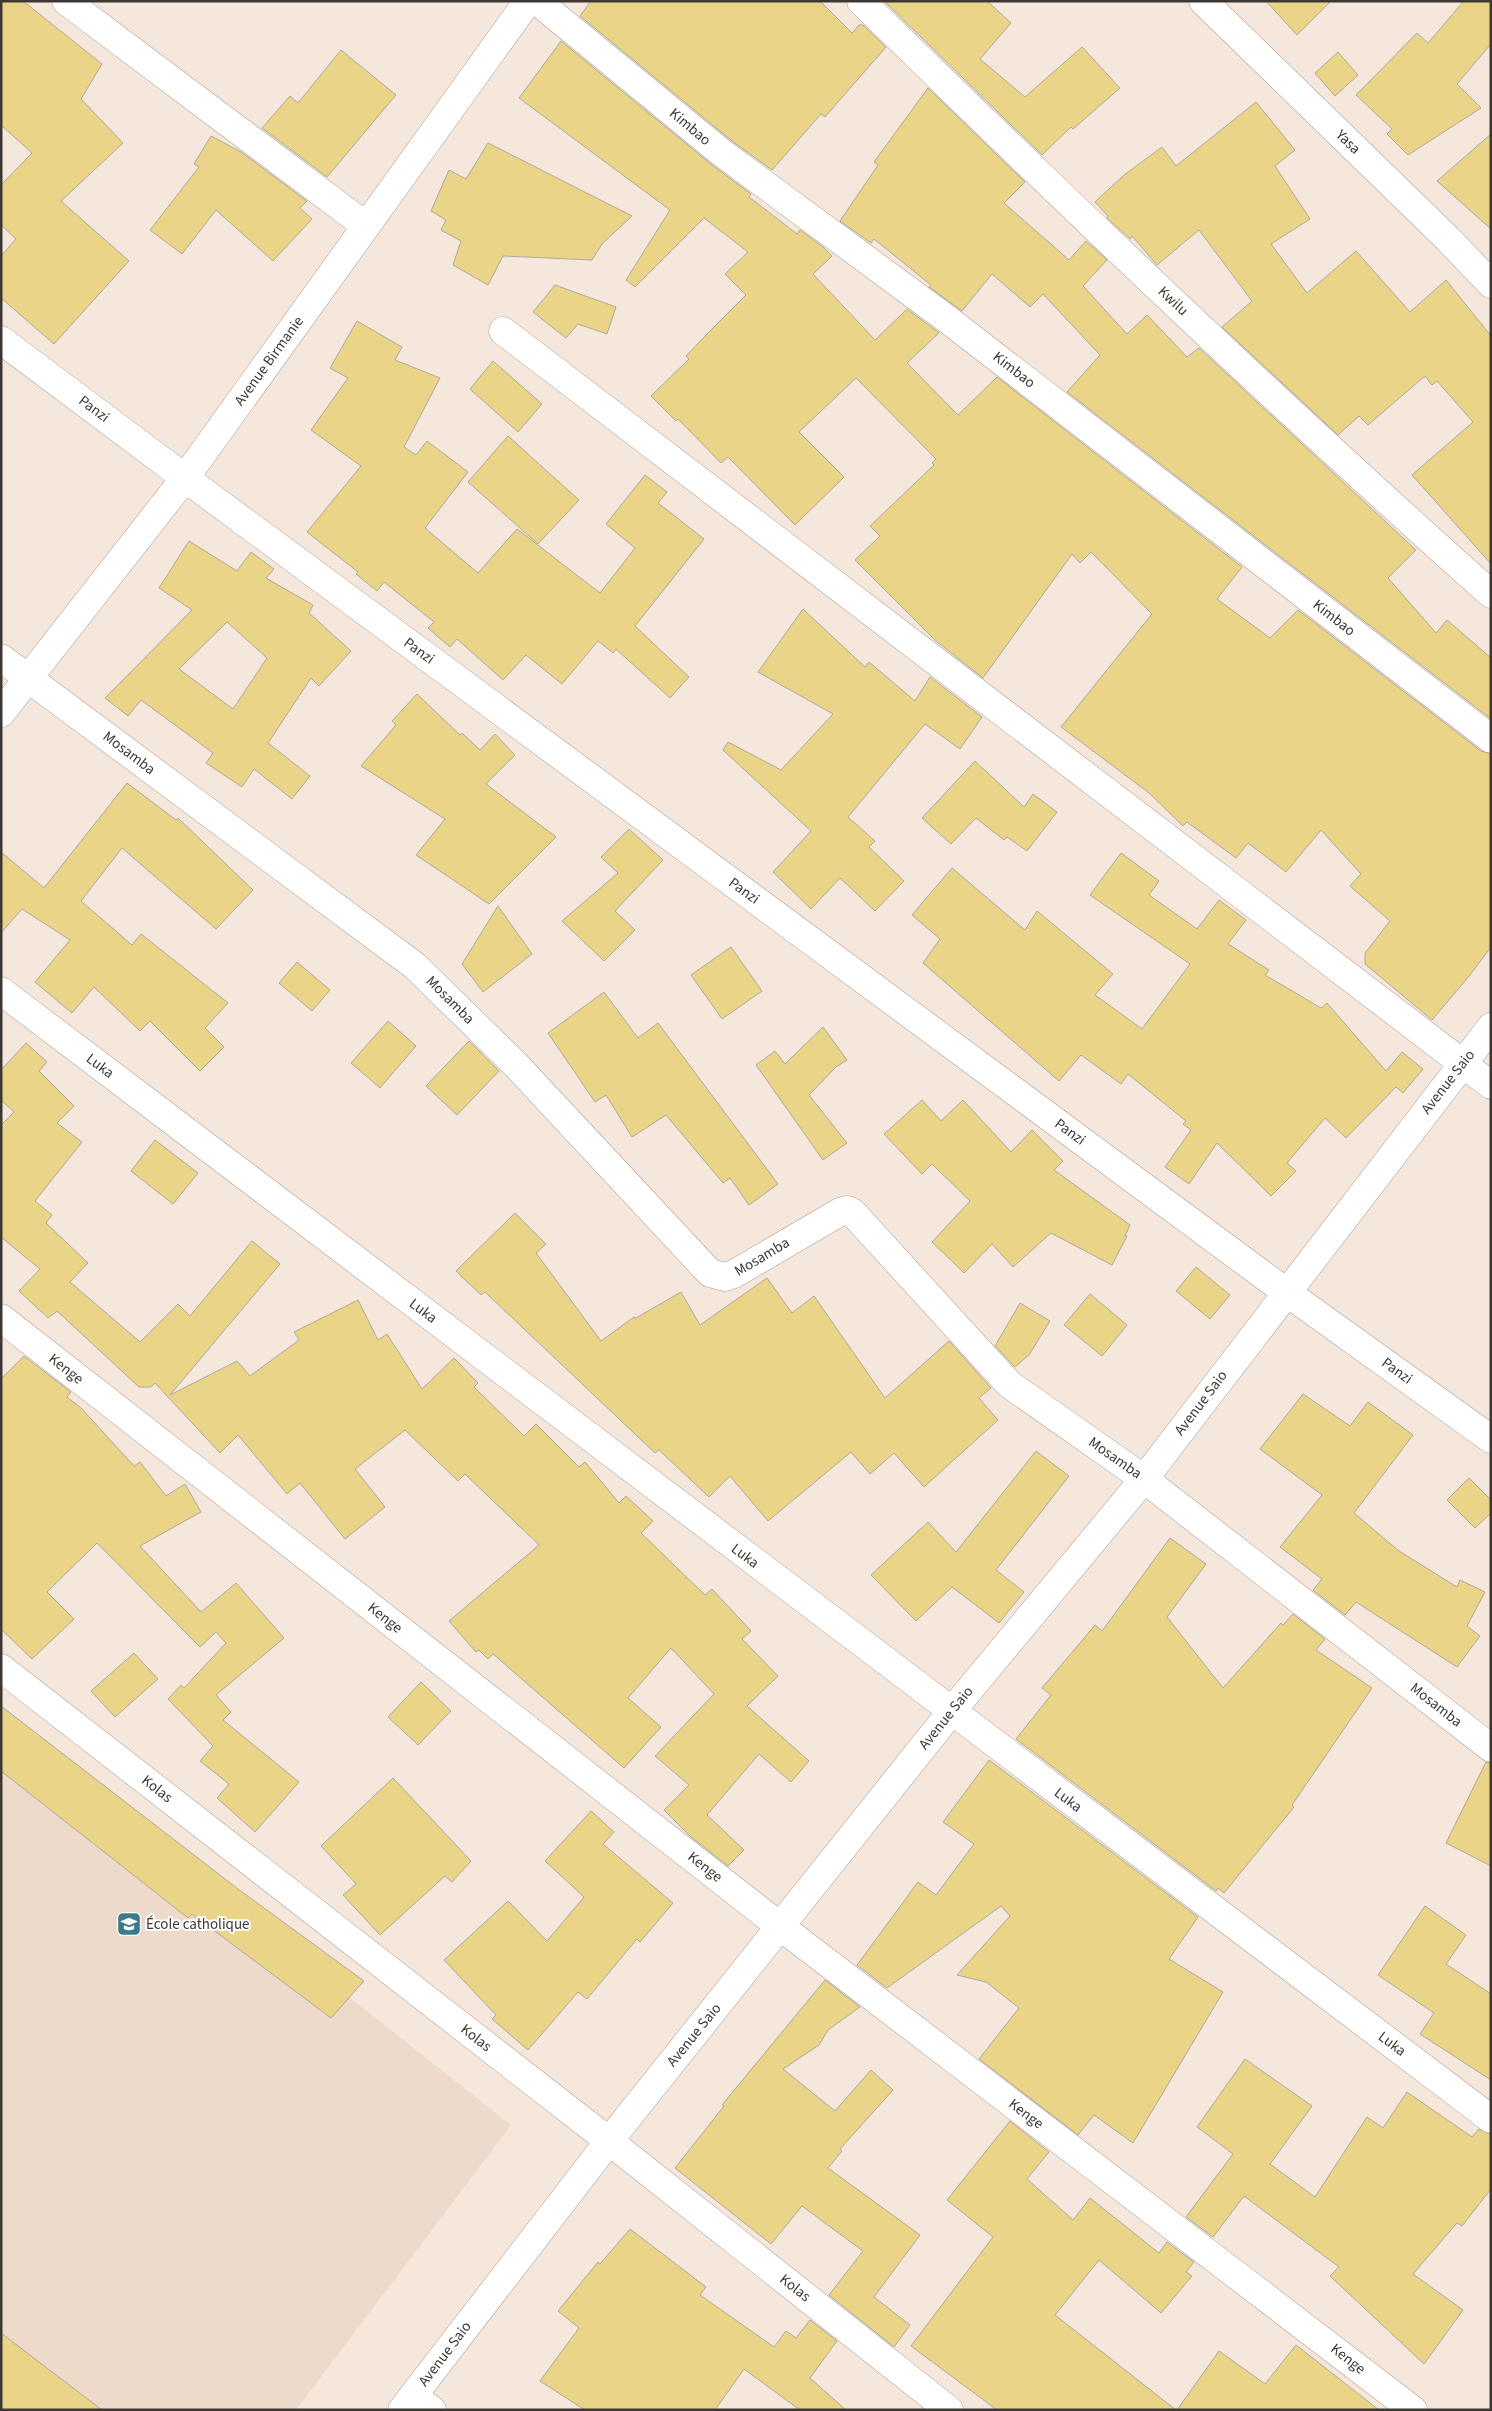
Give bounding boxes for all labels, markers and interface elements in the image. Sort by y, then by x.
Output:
street label: Kimbao [665,103,715,151]
street label: Yasa [1330,124,1365,159]
street label: Kwilu [1153,281,1193,321]
street label: Avenue Birmanie [229,312,309,410]
street label: Kimbao [988,347,1040,393]
street label: Panzi [74,390,114,428]
street label: Kimbao [1308,595,1360,641]
street label: Panzi [399,633,439,669]
street label: Mosamba [98,726,160,780]
street label: Panzi [724,873,764,909]
street label: Mosamba [421,971,479,1029]
street label: Avenue Saio [1416,1045,1480,1119]
street label: Luka [82,1049,118,1083]
street label: Panzi [1050,1114,1090,1150]
street label: Mosamba [730,1232,794,1282]
street label: Luka [405,1294,441,1328]
street label: Kenge [44,1349,88,1389]
street label: Panzi [1377,1353,1417,1389]
street label: Avenue Saio [1170,1366,1232,1440]
street label: Mosamba [1084,1432,1146,1484]
street label: Luka [727,1539,763,1573]
street label: Kenge [363,1598,407,1638]
street label: Mosamba [1406,1678,1466,1732]
street label: Avenue Saio [914,1682,978,1754]
street label: Kolas [137,1770,177,1808]
street label: Luka [1050,1783,1086,1817]
street label: Kenge [683,1847,727,1887]
school or university icon: École catholique [116,1911,142,1937]
place label: École catholique [146,1914,250,1935]
street label: Avenue Saio [662,1999,726,2071]
street label: Kolas [456,2019,496,2057]
street label: Luka [1374,2027,1410,2061]
street label: Kenge [1004,2094,1048,2134]
street label: Kolas [775,2269,815,2307]
street label: Avenue Saio [414,2317,476,2391]
street label: Kenge [1326,2339,1370,2379]

